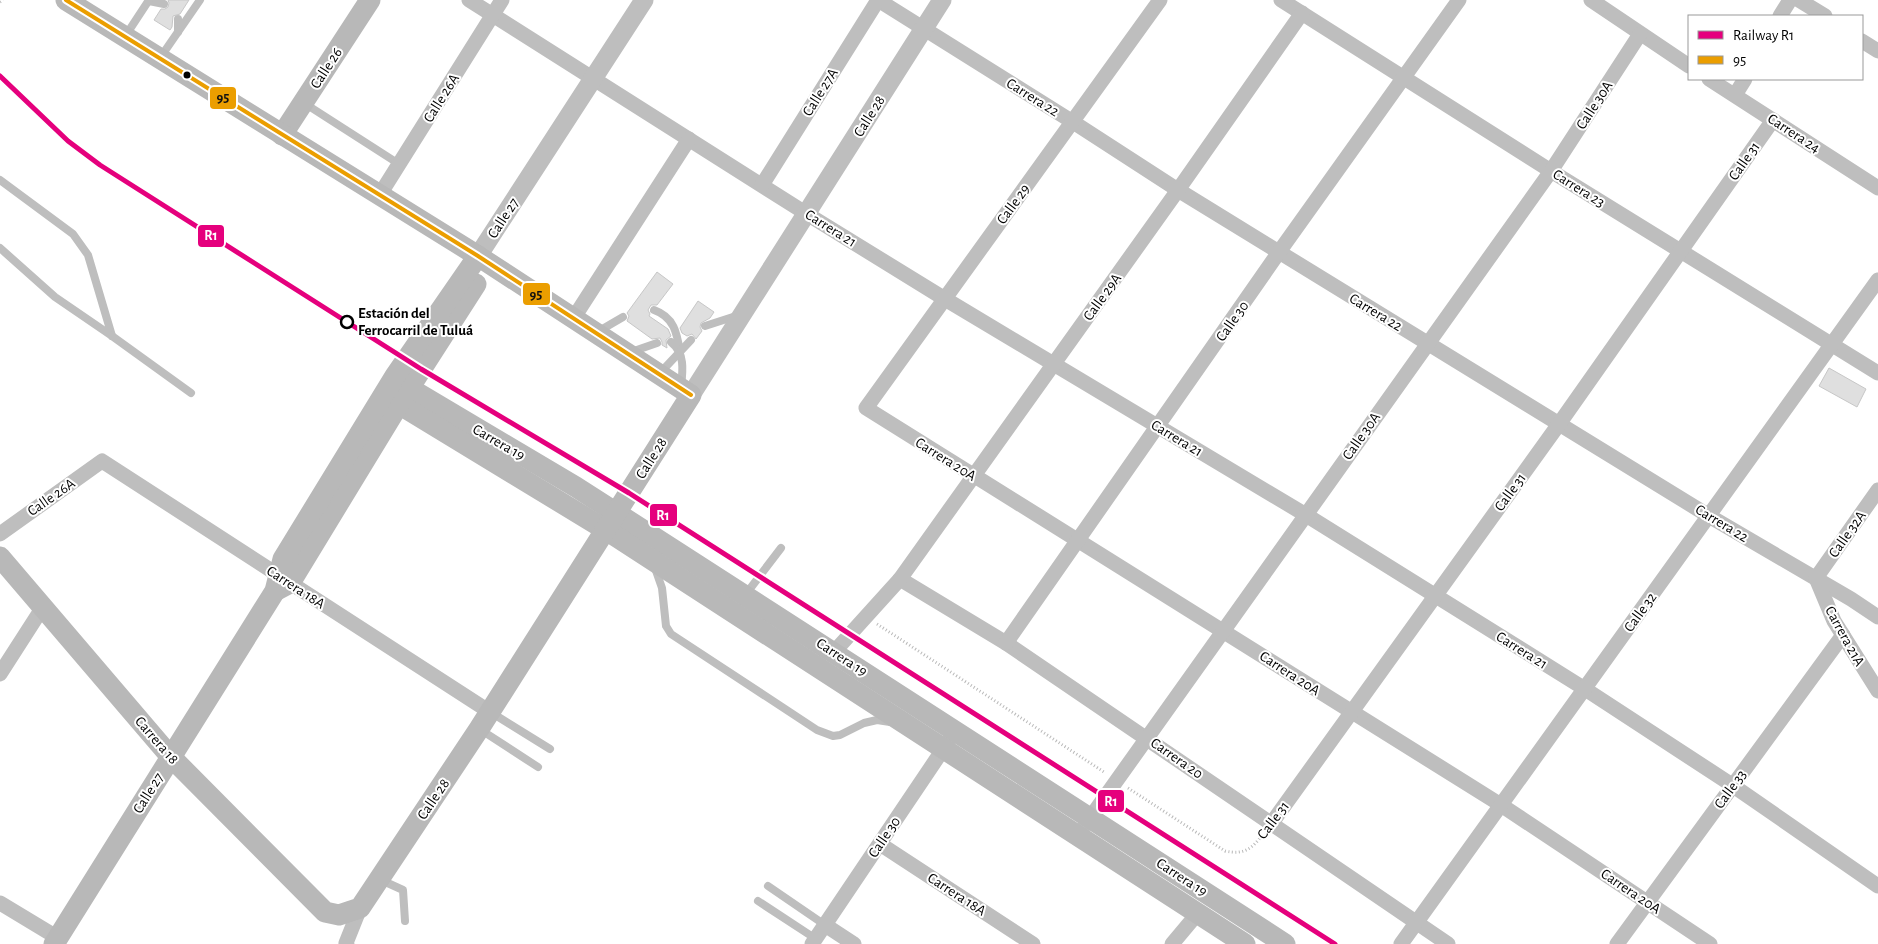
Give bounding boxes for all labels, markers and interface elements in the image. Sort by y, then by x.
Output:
legend [1688,15,1863,80]
text: Railway R1 [1733,28,1794,43]
street label: Calle 26 [308,45,345,91]
text: 95 [1733,53,1746,68]
street label: Calle 27A [800,65,841,119]
unlabelled marker [182,70,192,80]
street label: Calle 26A [421,71,462,125]
street label: Carrera 22 [1004,75,1062,119]
street label: Calle 30A [1573,78,1616,132]
line badge: 95 [209,86,237,110]
text: 95 [217,91,229,105]
street label: Calle 28 [851,93,888,140]
street label: Carrera 24 [1765,111,1823,156]
street label: Calle 31 [1726,139,1763,183]
street label: Carrera 23 [1550,167,1607,210]
street label: Calle 29 [994,182,1033,227]
street label: Calle 27 [485,195,522,241]
street label: Carrera 21 [802,207,859,250]
line badge: R1 [197,224,225,248]
text: R1 [204,229,218,243]
street label: Calle 29A [1080,271,1125,324]
line badge: 95 [522,282,551,306]
text: 95 [530,288,542,302]
street label: Carrera 22 [1347,291,1405,334]
street label: Calle 30 [1213,298,1252,344]
place label: Estación del Ferrocarril de Tuluá [358,306,473,338]
marker: Estación del Ferrocarril de Tuluá [340,315,354,329]
street label: Calle 30A [1340,409,1383,463]
street label: Carrera 21 [1148,417,1205,460]
street label: Carrera 19 [470,422,527,463]
street label: Calle 28 [633,435,670,482]
street label: Carrera 20A [913,435,979,484]
street label: Calle 31 [1492,471,1529,514]
street label: Calle 26A [25,476,78,519]
street label: Carrera 22 [1693,502,1751,545]
line badge: R1 [649,503,678,527]
street label: Calle 32A [1826,508,1869,560]
text: R1 [656,509,670,523]
street label: Carrera 18A [264,563,328,612]
street label: Calle 32 [1621,590,1660,635]
street label: Carrera 21A [1822,604,1867,669]
street label: Carrera 21 [1493,629,1550,672]
street label: Carrera 19 [814,635,870,679]
street label: Carrera 20A [1257,648,1323,699]
street label: Carrera 18 [132,714,181,767]
street label: Carrera 20 [1148,735,1206,782]
street label: Calle 33 [1711,767,1749,811]
street label: Calle 27 [130,770,167,816]
street label: Calle 28 [414,776,452,822]
line badge: R1 [1097,789,1125,813]
text: R1 [1104,795,1118,809]
street label: Calle 31 [1255,799,1292,842]
street label: Calle 30 [865,814,903,860]
street label: Carrera 19 [1154,855,1210,899]
street label: Carrera 20A [1598,866,1664,917]
street label: Carrera 18A [925,870,989,919]

